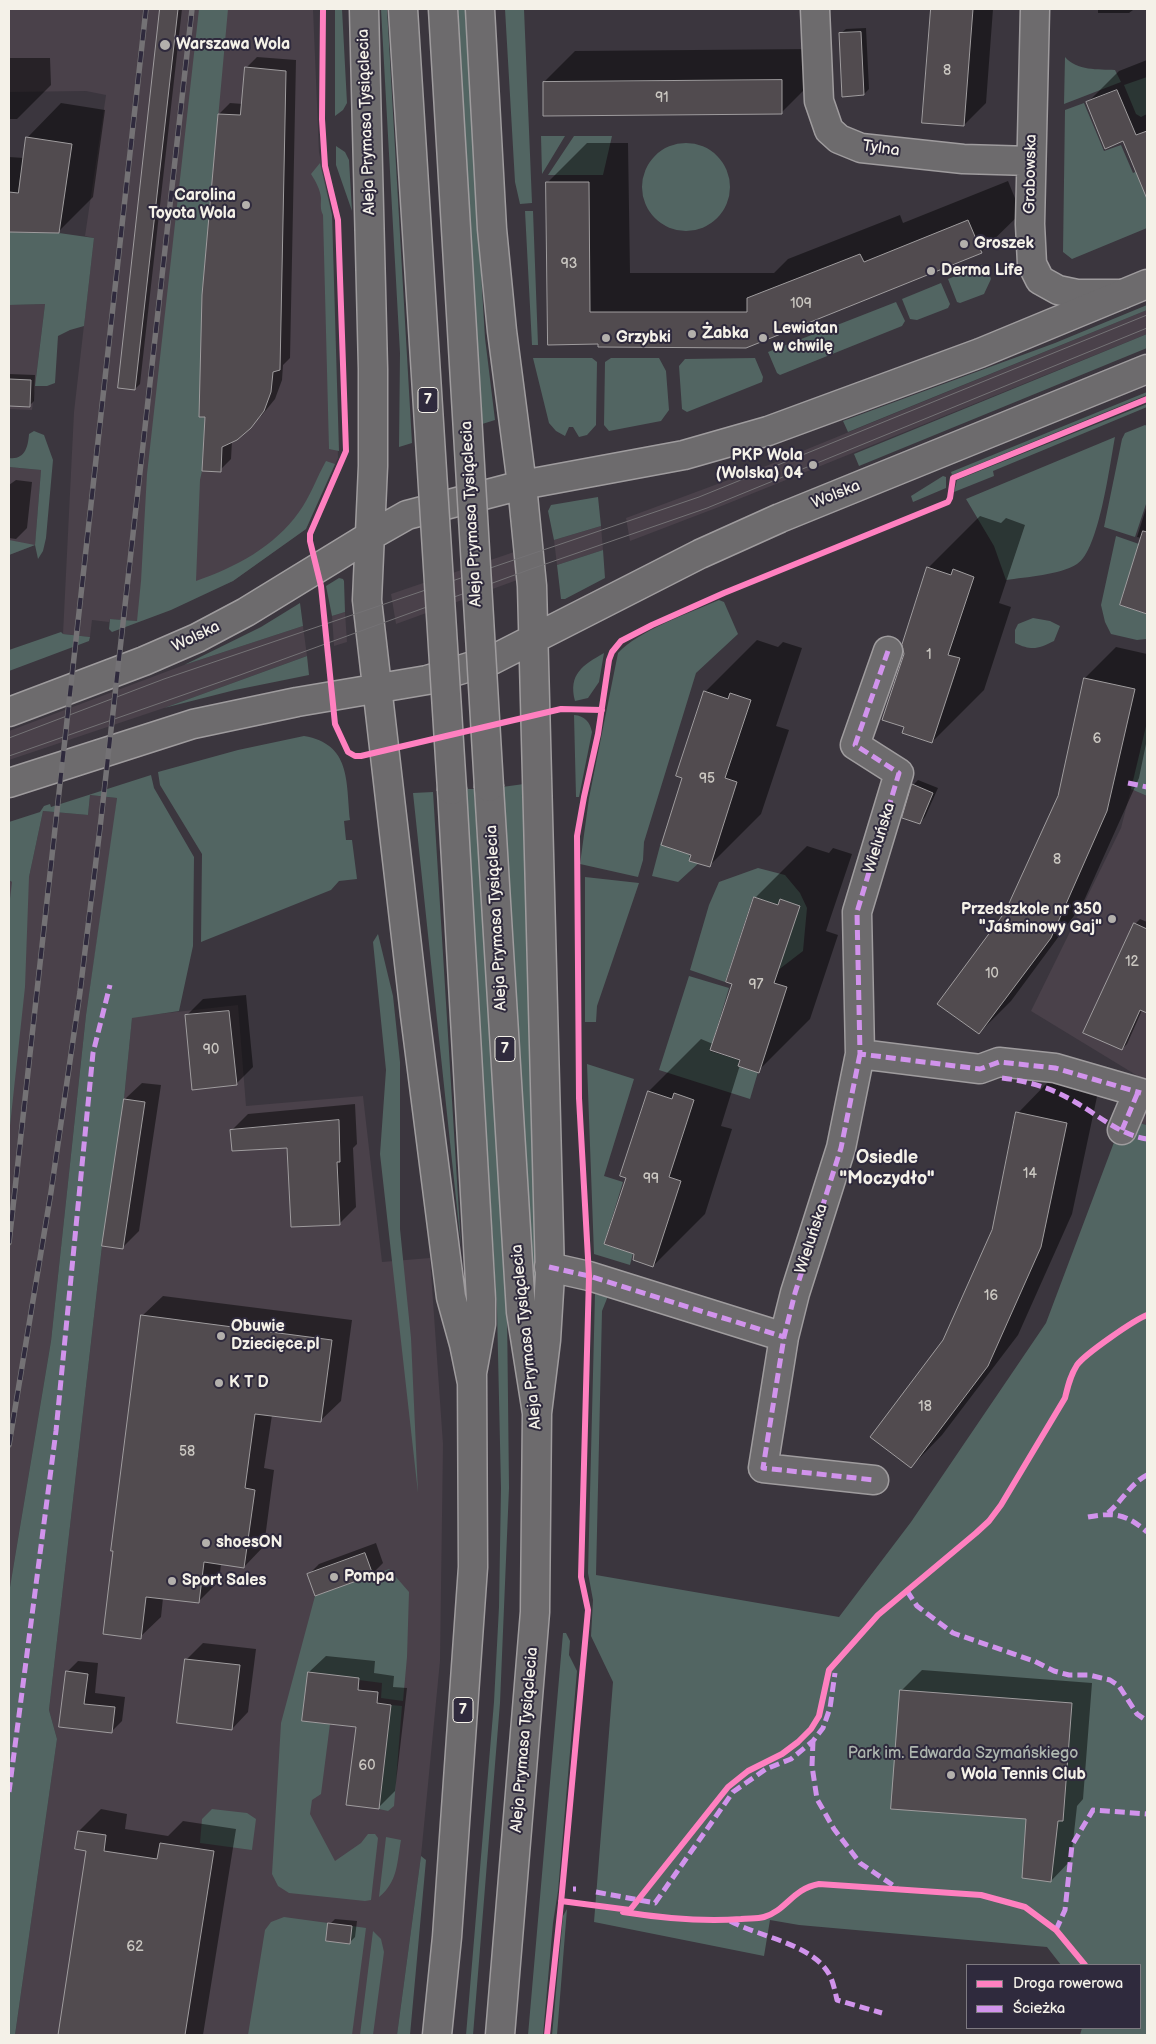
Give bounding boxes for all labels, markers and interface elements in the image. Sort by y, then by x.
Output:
street label: Aleja Prymasa Tysiąclecia [354,29,380,215]
place label: Warszawa Wola [176,35,290,55]
marker: Warszawa Wola [158,38,172,52]
house number: 8 [943,63,951,79]
house number: 91 [655,90,669,106]
street label: Grabowska [1021,134,1041,214]
street label: Tylna [861,137,901,161]
place label: Carolina Toyota Wola [148,186,236,224]
marker: Carolina Toyota Wola [240,199,252,211]
place label: Groszek [974,234,1034,254]
marker: Groszek [958,238,970,250]
house number: 93 [561,256,577,272]
place label: Derma Life [941,261,1023,281]
marker: Derma Life [925,265,937,277]
house number: 109 [790,296,812,312]
place label: Lewiatan w chwilę [773,319,838,357]
place label: Żabka [702,324,749,344]
place label: Grzybki [616,328,671,348]
marker: Żabka [686,328,698,340]
marker: Grzybki [600,332,612,344]
marker: Lewiatan w chwilę [757,332,769,344]
road number: 7 [418,388,438,412]
street label: Aleja Prymasa Tysiąclecia [458,421,486,607]
place label: PKP Wola (Wolska) 04 [716,446,803,484]
marker: PKP Wola (Wolska) 04 [807,459,819,471]
street label: Wolska [809,477,863,513]
street label: Wolska [169,617,223,657]
house number: 1 [926,647,932,663]
house number: 6 [1093,731,1101,747]
house number: 95 [699,771,715,787]
street label: Wieluńska [860,800,900,876]
street label: Aleja Prymasa Tysiąclecia [483,825,511,1011]
house number: 8 [1053,852,1061,868]
place label: Przedszkole nr 350 "Jaśminowy Gaj" [961,900,1102,938]
marker: Przedszkole nr 350 "Jaśminowy Gaj" [1106,913,1118,925]
house number: 12 [1125,954,1139,970]
house number: 10 [985,966,999,982]
house number: 97 [749,977,763,993]
road number: 7 [495,1036,515,1062]
house number: 90 [203,1042,219,1058]
district label: Osiedle "Moczydło" [839,1147,935,1190]
house number: 14 [1023,1166,1037,1182]
house number: 99 [643,1171,659,1187]
street label: Wieluńska [792,1201,832,1277]
street label: Aleja Prymasa Tysiąclecia [508,1243,546,1431]
house number: 16 [984,1288,998,1304]
place label: Obuwie Dziecięce.pl [231,1317,320,1355]
marker: Obuwie Dziecięce.pl [215,1330,227,1342]
place label: K T D [229,1373,269,1393]
marker: K T D [213,1377,225,1389]
house number: 18 [918,1399,932,1415]
house number: 58 [179,1444,195,1460]
place label: shoesON [216,1533,283,1553]
marker: shoesON [200,1537,212,1549]
place label: Pompa [344,1567,394,1587]
place label: Sport Sales [182,1571,266,1591]
marker: Pompa [328,1571,340,1583]
marker: Sport Sales [166,1575,178,1587]
street label: Aleja Prymasa Tysiąclecia [507,1646,543,1834]
road number: 7 [453,1698,473,1722]
park label: Park im. Edwarda Szymańskiego [848,1744,1078,1764]
house number: 60 [359,1758,375,1774]
place label: Wola Tennis Club [961,1765,1086,1785]
marker: Wola Tennis Club [945,1769,957,1781]
house number: 62 [127,1939,143,1955]
legend [966,1964,1141,2029]
text: Droga rowerowa [1013,1974,1123,1993]
text: Ścieżka [1013,1999,1065,2018]

